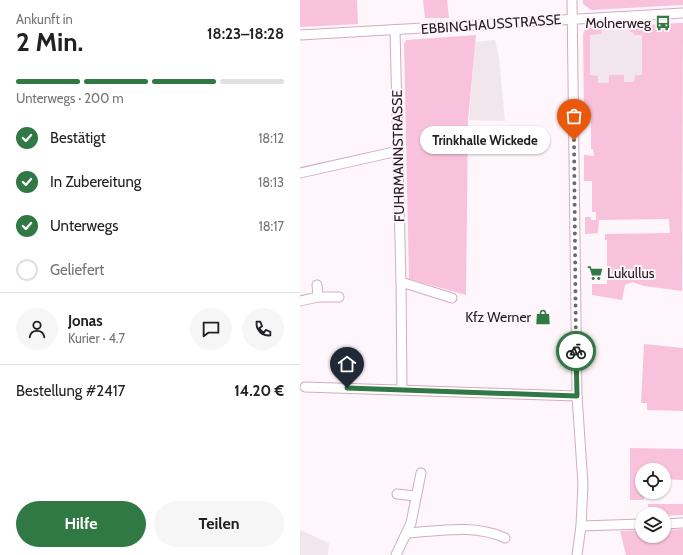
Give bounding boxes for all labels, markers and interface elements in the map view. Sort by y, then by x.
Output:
street label: EBBINGHAUSSTRASSE [420,10,562,38]
text: Ankunft in [16,11,73,27]
place label: Molnerweg [585,14,652,32]
bus stop icon: Molnerweg [654,14,672,32]
text: 18:23–18:28 [207,25,284,43]
text: 2 Min. [16,26,83,58]
street label: FUHRMANNSTRASSE [388,89,408,222]
text: Unterwegs · 200 m [16,90,124,106]
pin [557,99,591,140]
icon: bag [563,105,585,127]
callout: Trinkhalle Wickede [420,126,550,154]
icon: check [16,127,38,149]
text: Bestätigt [50,129,106,147]
text: 18:12 [258,130,284,146]
text: Trinkhalle Wickede [432,132,538,148]
icon: check [16,171,38,193]
text: In Zubereitung [50,173,141,191]
text: 18:13 [258,174,284,190]
icon: check [16,215,38,237]
text: Unterwegs [50,217,118,235]
text: 18:17 [258,218,284,234]
text: Geliefert [50,261,104,279]
supermarket icon: Lukullus [586,264,604,282]
place label: Lukullus [607,264,655,282]
button: person [16,308,58,350]
button: chat [190,308,232,350]
button: phone [242,308,284,350]
place label: Kfz Werner [465,308,532,326]
shop icon: Kfz Werner [534,308,552,326]
text: Jonas [68,312,103,330]
text: Kurier · 4.7 [68,330,125,346]
courier [556,331,596,371]
icon: bike [565,340,587,362]
pin [330,347,364,388]
icon: home [336,353,358,375]
text: Bestellung #2417 [16,382,125,400]
text: 14.20 € [234,382,284,400]
map controls [635,463,671,543]
button: locate [635,463,671,499]
button: Hilfe [16,501,146,547]
button: Teilen [154,501,284,547]
button: layers [635,507,671,543]

